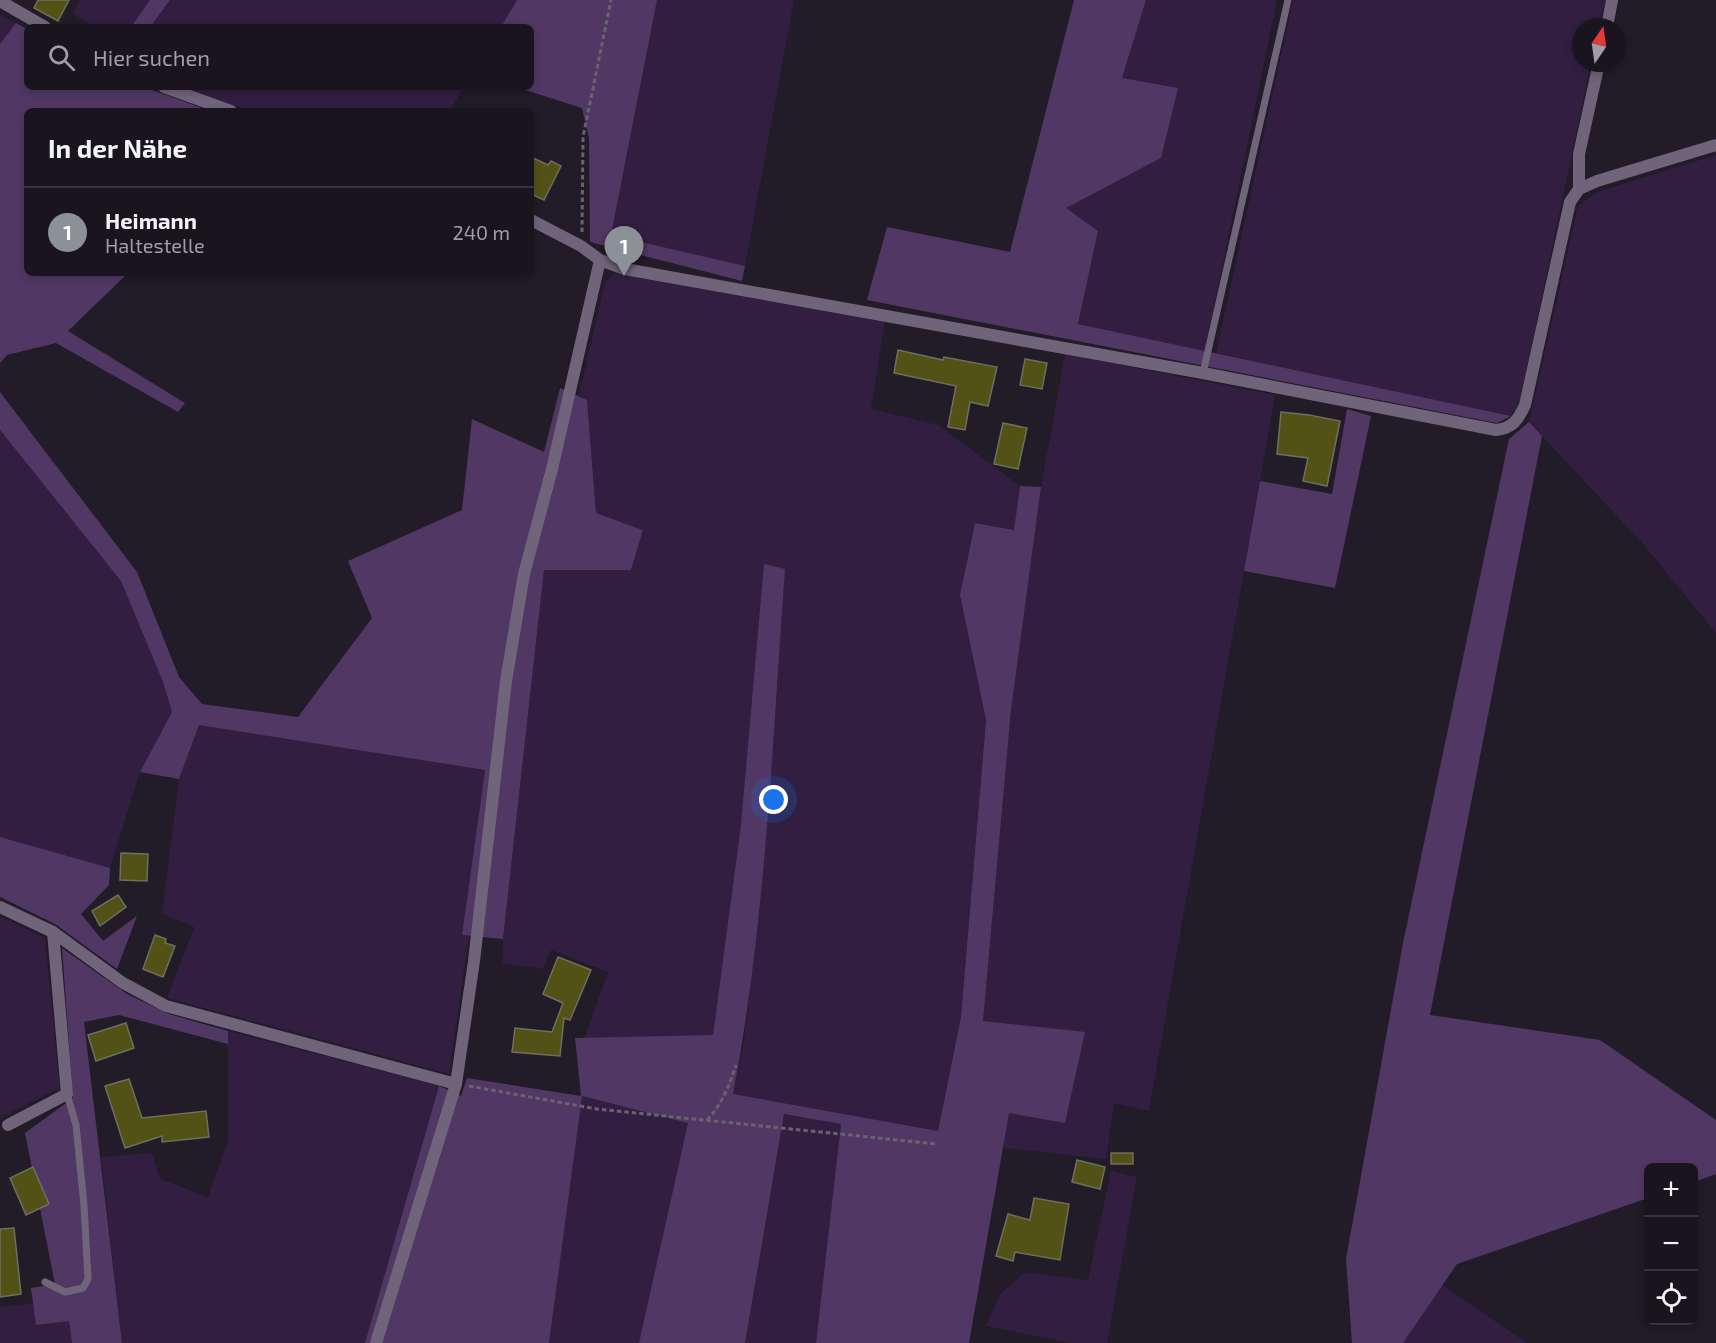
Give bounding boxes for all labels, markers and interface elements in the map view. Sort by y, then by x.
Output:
north arrow [1572,18,1626,72]
search box [24,24,534,90]
icon: search [45,41,78,74]
text: Hier suchen [93,44,210,70]
text: In der Nähe [48,132,187,163]
text: Heimann [105,207,197,233]
text: 1 [63,220,72,244]
text: 240 m [452,220,510,244]
pin: 1 [604,226,644,276]
text: Haltestelle [105,233,205,257]
your location [759,785,788,814]
map controls [1644,1163,1698,1325]
button: + [1644,1163,1698,1217]
button: − [1644,1217,1698,1271]
button: locate [1644,1271,1698,1325]

